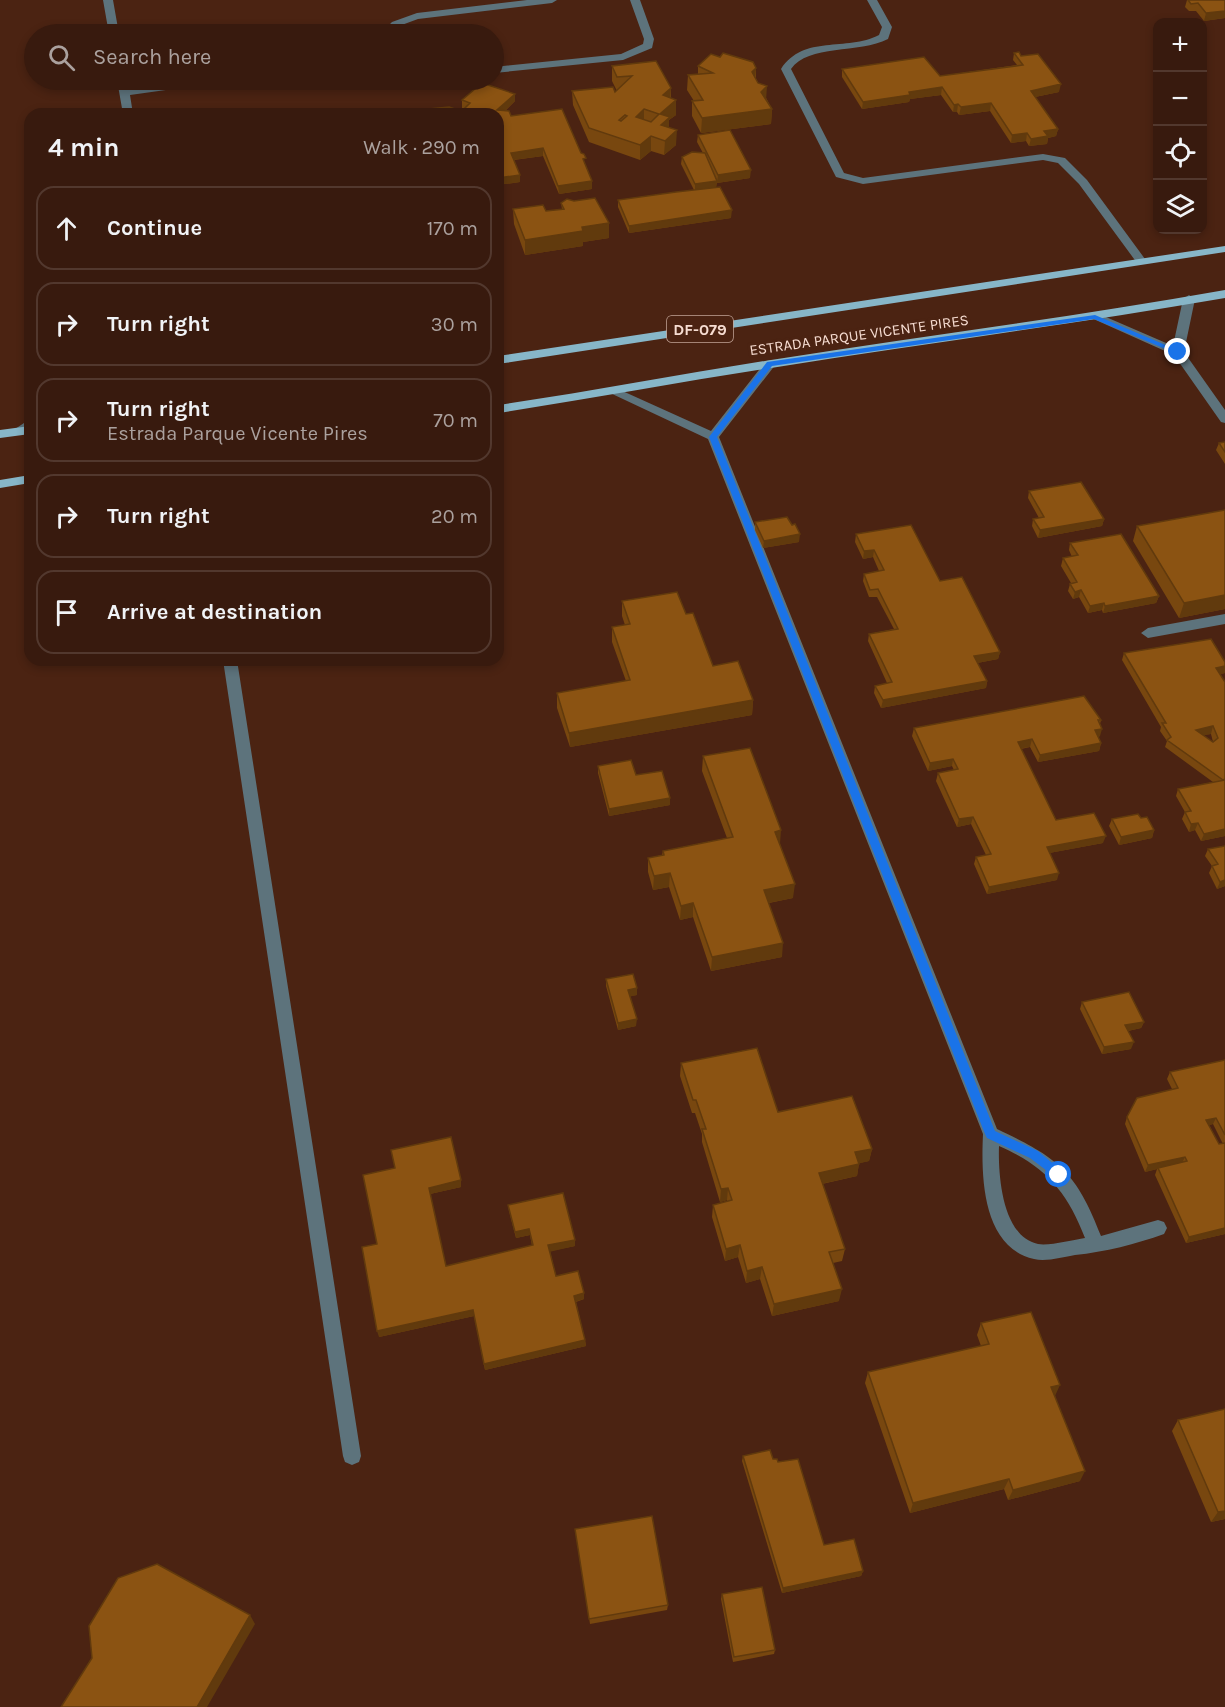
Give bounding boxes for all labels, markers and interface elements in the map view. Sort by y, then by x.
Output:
map controls [1153,18,1207,234]
button: + [1153,18,1207,72]
search box [24,24,504,90]
icon: search [45,41,78,74]
text: Search here [93,44,211,70]
button: − [1153,72,1207,126]
button: locate [1153,126,1207,180]
text: 4 min [48,132,119,163]
text: Walk · 290 m [363,136,480,159]
button: layers [1153,180,1207,234]
icon: ahead [50,212,83,245]
text: Continue [107,215,202,241]
text: 170 m [427,217,478,240]
icon: right [50,308,83,341]
text: Turn right [107,311,210,337]
street label: ESTRADA PARQUE VICENTE PIRES [748,311,970,359]
text: 30 m [431,313,478,336]
road number: DF-079 [667,316,733,342]
route end [1164,338,1190,364]
text: Turn right [107,396,210,422]
icon: right [50,404,83,437]
text: 70 m [433,409,478,432]
text: Estrada Parque Vicente Pires [107,422,368,445]
icon: right [50,500,83,533]
text: Turn right [107,503,210,529]
text: 20 m [431,505,478,528]
icon: arrive [50,596,83,629]
text: Arrive at destination [107,599,322,625]
route start [1045,1161,1071,1187]

